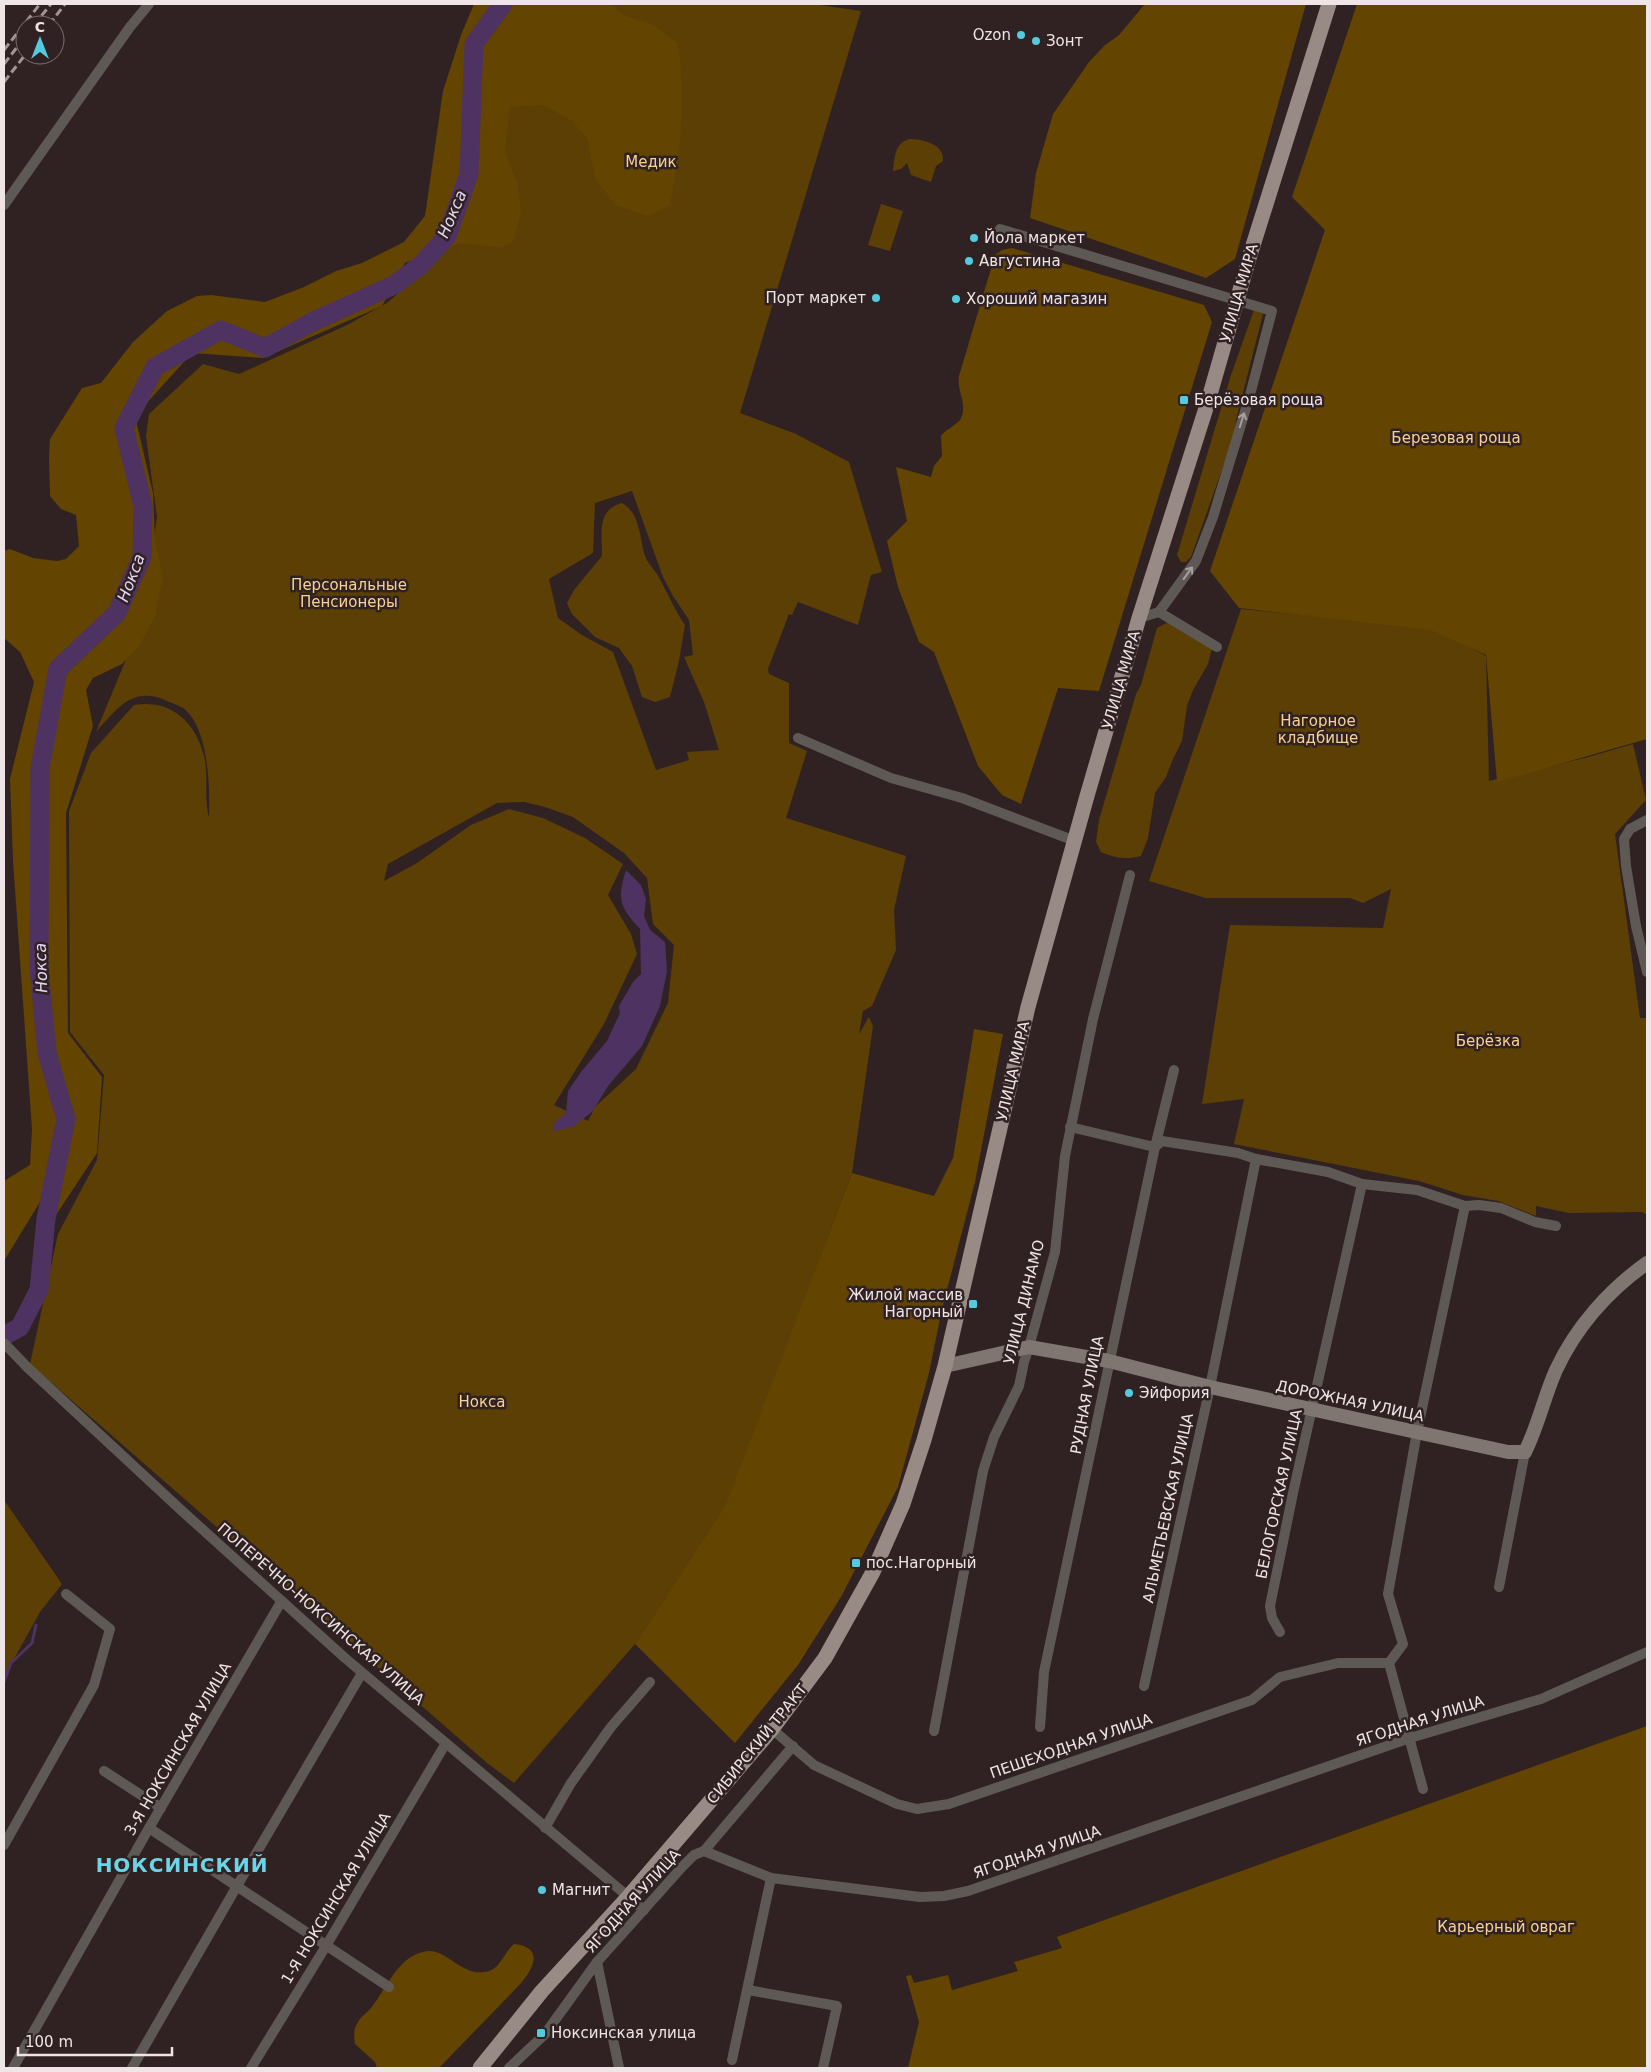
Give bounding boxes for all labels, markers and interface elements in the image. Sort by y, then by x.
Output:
north arrow [15,15,65,65]
text: С [35,19,45,35]
place label: Ozon [973,26,1011,44]
marker: Ozon [1015,29,1027,41]
place label: Зонт [1046,32,1084,50]
marker: Зонт [1030,35,1042,47]
park label: Медик [625,153,677,171]
water label: Нокса [433,187,471,241]
place label: Йола маркет [984,228,1085,247]
marker: Йола маркет [968,232,980,244]
street label: УЛИЦА МИРА [1216,241,1262,344]
place label: Августина [979,252,1061,270]
marker: Августина [963,255,975,267]
place label: Порт маркет [765,289,866,307]
place label: Хороший магазин [966,290,1107,308]
marker: Порт маркет [870,292,882,304]
marker: Хороший магазин [950,293,962,305]
place label: Берёзовая роща [1194,391,1323,409]
marker: Берёзовая роща [1178,394,1190,406]
one-way arrow [1238,413,1248,429]
park label: Березовая роща [1391,429,1521,447]
water label: Нокса [113,551,149,605]
one-way arrow [1183,566,1193,580]
park label: Персональные Пенсионеры [291,576,407,611]
street label: УЛИЦА МИРА [1098,628,1144,731]
park label: Нагорное кладбище [1278,712,1358,747]
water label: Нокса [31,943,51,993]
street label: УЛИЦА МИРА [993,1019,1033,1123]
park label: Берёзка [1456,1032,1520,1050]
street label: УЛИЦА ДИНАМО [1000,1238,1048,1366]
place label: Жилой массив Нагорный [848,1286,963,1321]
marker: Жилой массив Нагорный [967,1298,979,1310]
street label: РУДНАЯ УЛИЦА [1067,1334,1107,1456]
street label: ДОРОЖНАЯ УЛИЦА [1274,1377,1426,1426]
place label: Эйфория [1139,1384,1210,1402]
marker: Эйфория [1123,1387,1135,1399]
park label: Нокса [459,1393,505,1411]
street label: БЕЛОГОРСКАЯ УЛИЦА [1252,1407,1306,1580]
street label: АЛЬМЕТЬЕВСКАЯ УЛИЦА [1139,1411,1197,1605]
street label: ПОПЕРЕЧНО-НОКСИНСКАЯ УЛИЦА [214,1519,429,1709]
place label: пос.Нагорный [866,1554,976,1572]
marker: пос.Нагорный [850,1557,862,1569]
street label: 3-Я НОКСИНСКАЯ УЛИЦА [121,1659,235,1839]
street label: СИБИРСКИЙ ТРАКТ [702,1679,811,1808]
street label: ЯГОДНАЯ УЛИЦА [1354,1692,1487,1750]
street label: ПЕШЕХОДНАЯ УЛИЦА [988,1710,1155,1782]
street label: 1-Я НОКСИНСКАЯ УЛИЦА [278,1808,395,1987]
street label: ЯГОДНАЯ УЛИЦА [971,1822,1104,1882]
street label: ЯГОДНАЯ УЛИЦА [582,1845,685,1957]
district label: НОКСИНСКИЙ [96,1853,268,1877]
place label: Магнит [552,1881,611,1899]
marker: Магнит [536,1884,548,1896]
park label: Карьерный овраг [1437,1918,1575,1936]
scale bar [18,2024,171,2056]
place label: Ноксинская улица [551,2024,696,2042]
marker: Ноксинская улица [535,2027,547,2039]
text: 100 m [25,2033,73,2051]

